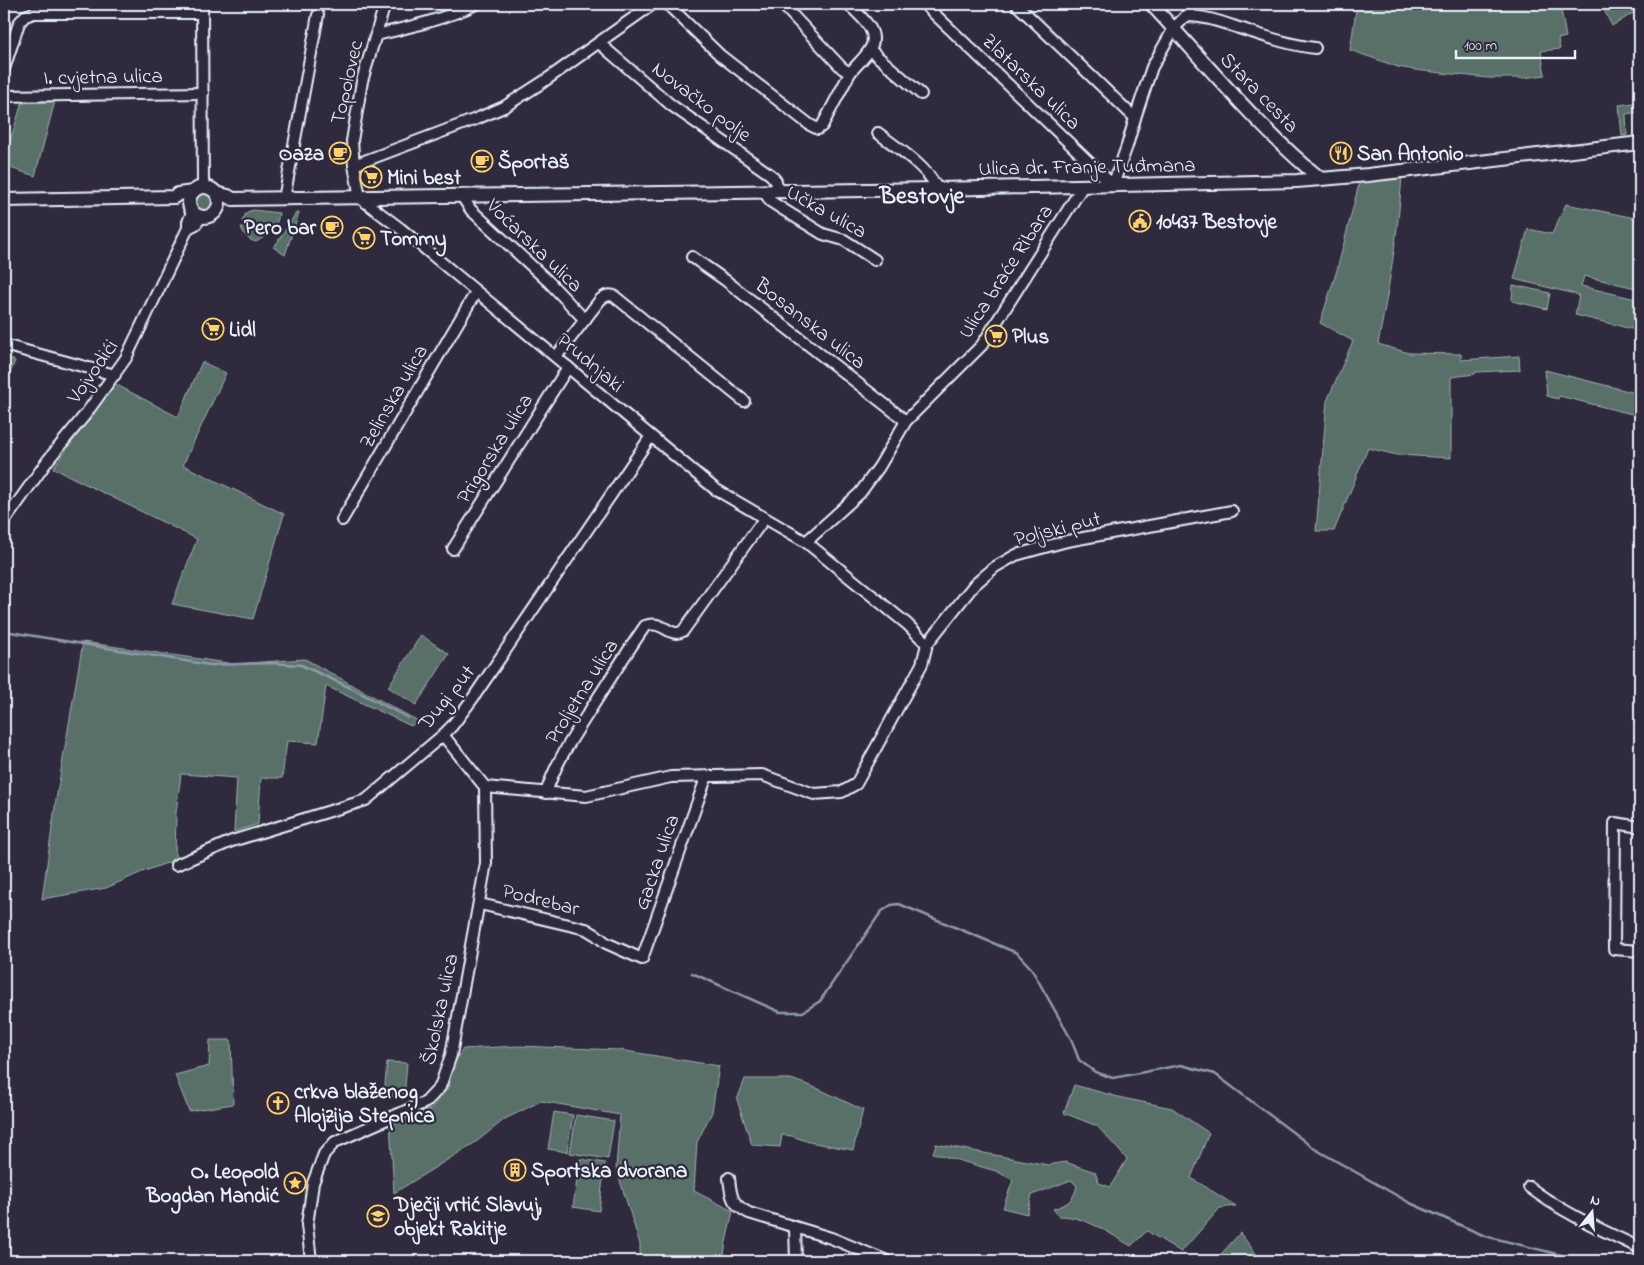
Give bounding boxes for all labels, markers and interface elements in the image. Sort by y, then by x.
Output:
street label: Zlatarska ulica [974,27,1087,138]
scale bar [1456,28,1575,60]
text: 100 m [1464,35,1497,57]
street label: Topolovec [324,37,372,128]
street label: Stara cesta [1212,46,1305,141]
street label: Novačko polje [645,55,757,150]
street label: I. cvjetna ulica [43,62,163,94]
place label: Oaza [279,140,324,170]
place label: San Antonio [1357,140,1464,170]
cafe icon: Oaza [328,141,352,165]
restaurant icon: San Antonio [1329,141,1353,165]
place label: Športaš [498,148,570,178]
cafe icon: Športaš [470,149,494,173]
street label: Ulica dr. Franje Tuđmana [978,151,1196,185]
place label: Mini best [387,164,462,194]
supermarket icon: Mini best [359,165,383,189]
street label: Učka ulica [780,178,872,247]
district label: Bestovje [879,180,965,215]
street label: Voćarska ulica [478,192,589,300]
street label: Ulica braće Ribara [952,199,1061,345]
place label: 10437 Bestovje [1156,208,1277,238]
public building icon: 10437 Bestovje [1128,209,1152,233]
place label: Pero bar [244,214,316,244]
cafe icon: Pero bar [320,215,344,239]
place label: Tommy [380,225,447,257]
supermarket icon: Tommy [352,226,376,250]
street label: Bosanska ulica [747,271,872,378]
place label: Lidl [229,316,256,346]
supermarket icon: Lidl [201,317,225,341]
place label: Plus [1012,323,1049,353]
supermarket icon: Plus [984,324,1008,348]
street label: Prudnjaki [549,326,630,401]
street label: Vojvodići [60,334,127,411]
street label: Zelinska ulica [353,340,437,454]
street label: Prigorska ulica [450,388,543,511]
street label: Poljski put [1011,505,1104,555]
street label: Proljetna ulica [539,634,627,750]
street label: Dugi put [411,659,485,739]
street label: Gacka ulica [628,811,688,915]
street label: Podrebar [499,877,583,925]
street label: Školska ulica [415,951,467,1068]
place label: crkva blaženog Alojzija Stepnica [294,1078,435,1132]
church icon: crkva blaženog Alojzija Stepnica [266,1091,290,1115]
place label: Sportska dvorana [531,1157,687,1187]
place label: O. Leopold Bogdan Mandić [145,1158,280,1214]
building icon: Sportska dvorana [503,1158,527,1182]
place icon: O. Leopold Bogdan Mandić [283,1171,307,1195]
north arrow [1566,1188,1616,1238]
text: N [1588,1190,1603,1212]
place label: Dječji vrtić Slavuj, objekt Rakitje [393,1191,542,1245]
school or university icon: Dječji vrtić Slavuj, objekt Rakitje [366,1204,390,1228]

